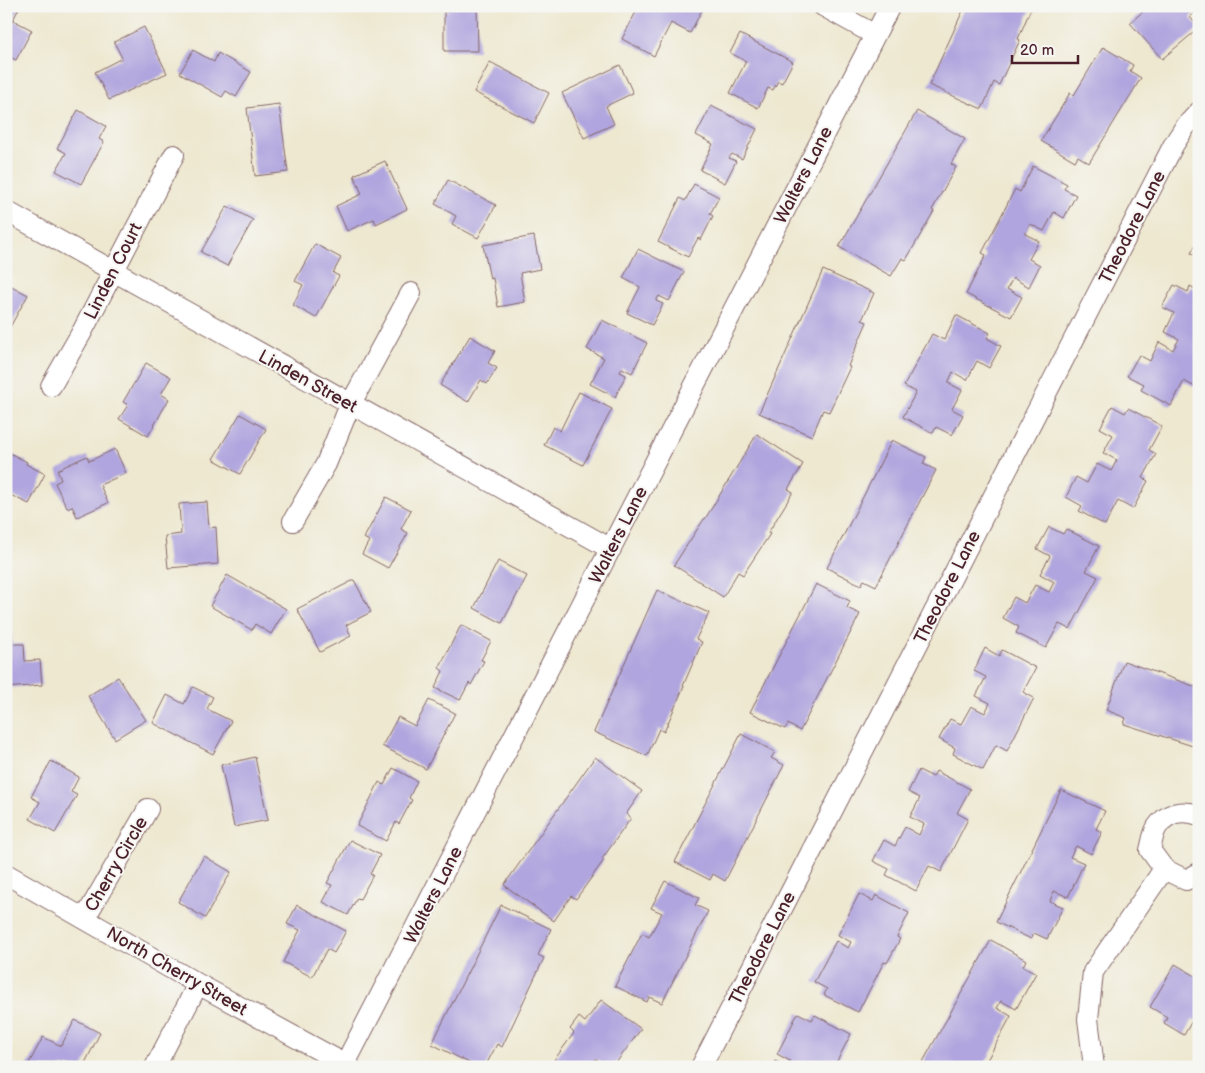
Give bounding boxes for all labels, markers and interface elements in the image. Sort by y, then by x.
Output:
scale bar [1012,32,1079,64]
text: 20 m [1020,41,1054,60]
street label: Walters Lane [770,123,837,227]
street label: Theodore Lane [1095,167,1170,287]
street label: Linden Court [80,219,147,323]
street label: Linden Street [255,346,361,417]
street label: Walters Lane [585,483,652,587]
street label: Theodore Lane [910,527,985,647]
street label: Cherry Circle [81,813,152,916]
street label: Walters Lane [400,843,467,947]
street label: Theodore Lane [725,888,800,1008]
street label: North Cherry Street [103,923,251,1021]

